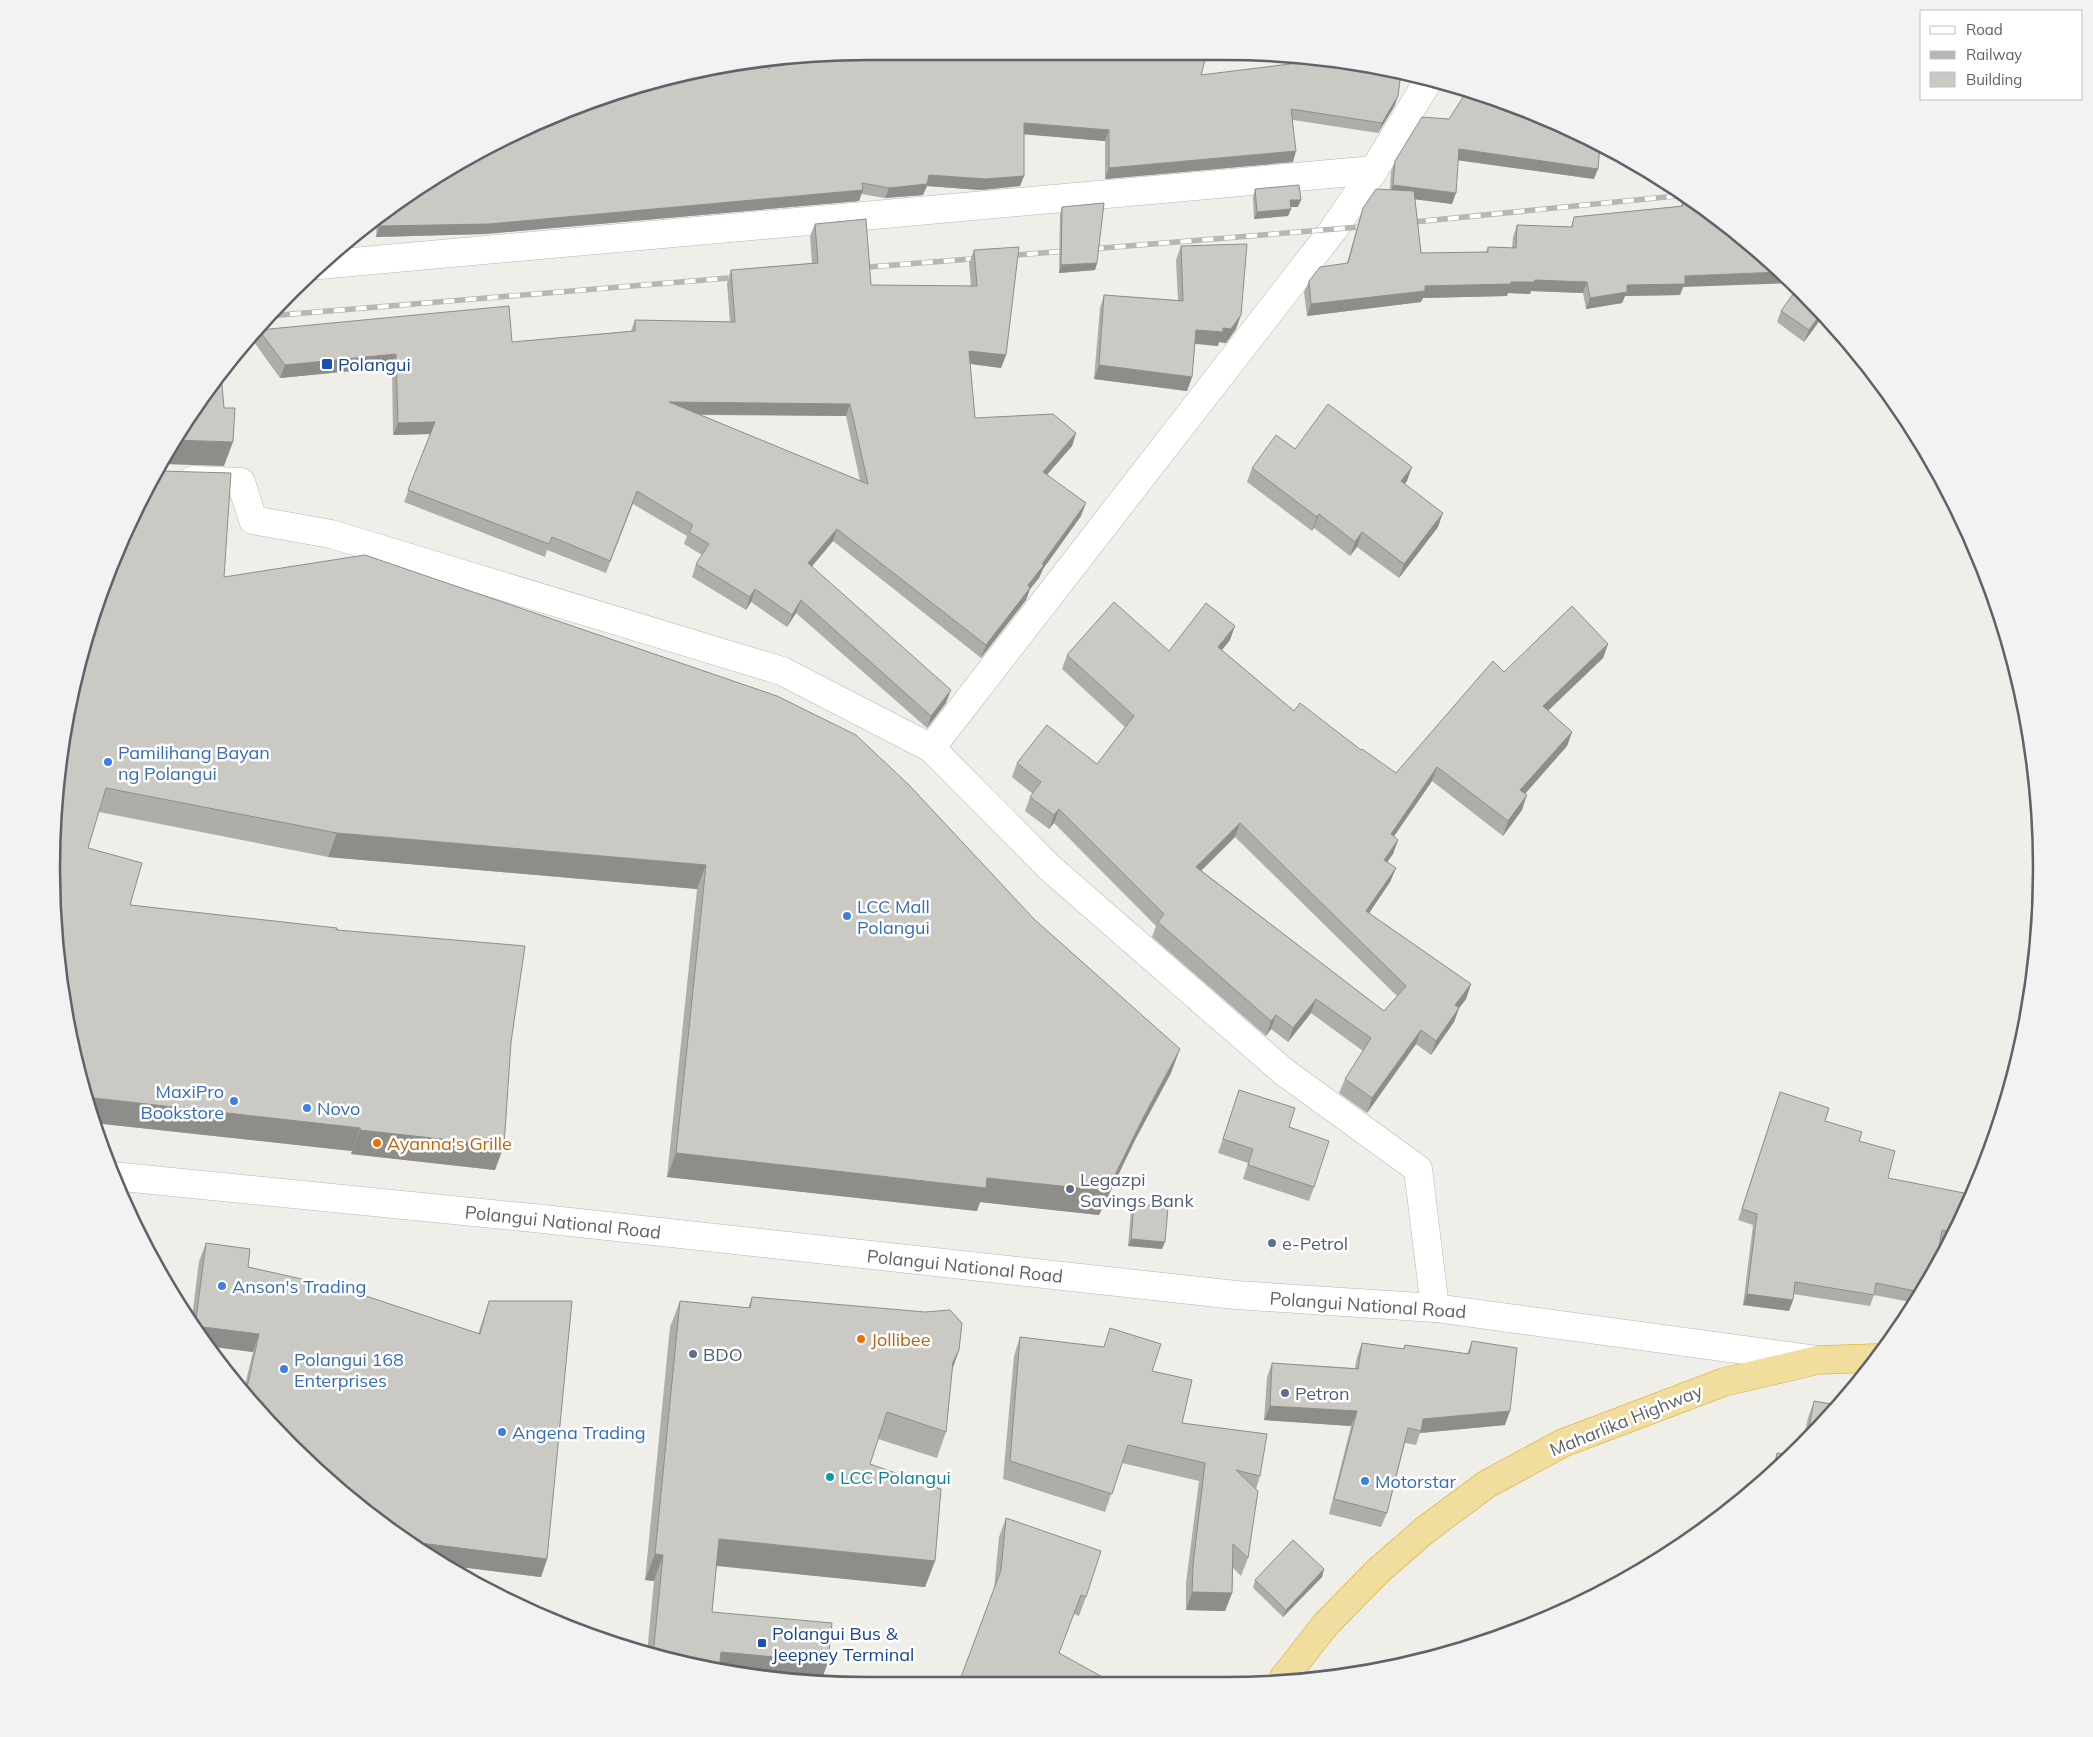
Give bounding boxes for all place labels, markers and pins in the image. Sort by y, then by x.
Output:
place label: Polangui [338,353,411,376]
marker: Polangui [320,357,334,371]
place label: Pamilihang Bayan ng Polangui [118,741,270,785]
marker: Pamilihang Bayan ng Polangui [102,756,114,768]
place label: LCC Mall Polangui [857,895,930,939]
marker: LCC Mall Polangui [841,910,853,922]
place label: MaxiPro Bookstore [141,1080,224,1124]
marker: MaxiPro Bookstore [228,1095,240,1107]
place label: Novo [317,1097,360,1120]
marker: Novo [301,1102,313,1114]
place label: Ayanna's Grille [387,1132,512,1155]
marker: Ayanna's Grille [371,1137,383,1149]
place label: Legazpi Savings Bank [1080,1168,1194,1212]
marker: Legazpi Savings Bank [1064,1183,1076,1195]
place label: e-Petrol [1282,1232,1348,1255]
marker: e-Petrol [1266,1237,1278,1249]
place label: Anson's Trading [232,1275,366,1298]
marker: Anson's Trading [216,1280,228,1292]
place label: Jollibee [871,1328,930,1351]
marker: Jollibee [855,1333,867,1345]
place label: BDO [703,1343,743,1366]
place label: Polangui 168 Enterprises [294,1348,404,1392]
marker: BDO [687,1348,699,1360]
marker: Polangui 168 Enterprises [278,1363,290,1375]
place label: Petron [1295,1382,1350,1405]
marker: Petron [1279,1387,1291,1399]
place label: Angena Trading [512,1421,646,1444]
marker: Angena Trading [496,1426,508,1438]
place label: LCC Polangui [840,1466,951,1489]
place label: Motorstar [1375,1470,1457,1493]
marker: LCC Polangui [824,1471,836,1483]
marker: Motorstar [1359,1475,1371,1487]
place label: Polangui Bus & Jeepney Terminal [772,1622,914,1666]
marker: Polangui Bus & Jeepney Terminal [756,1637,768,1649]

